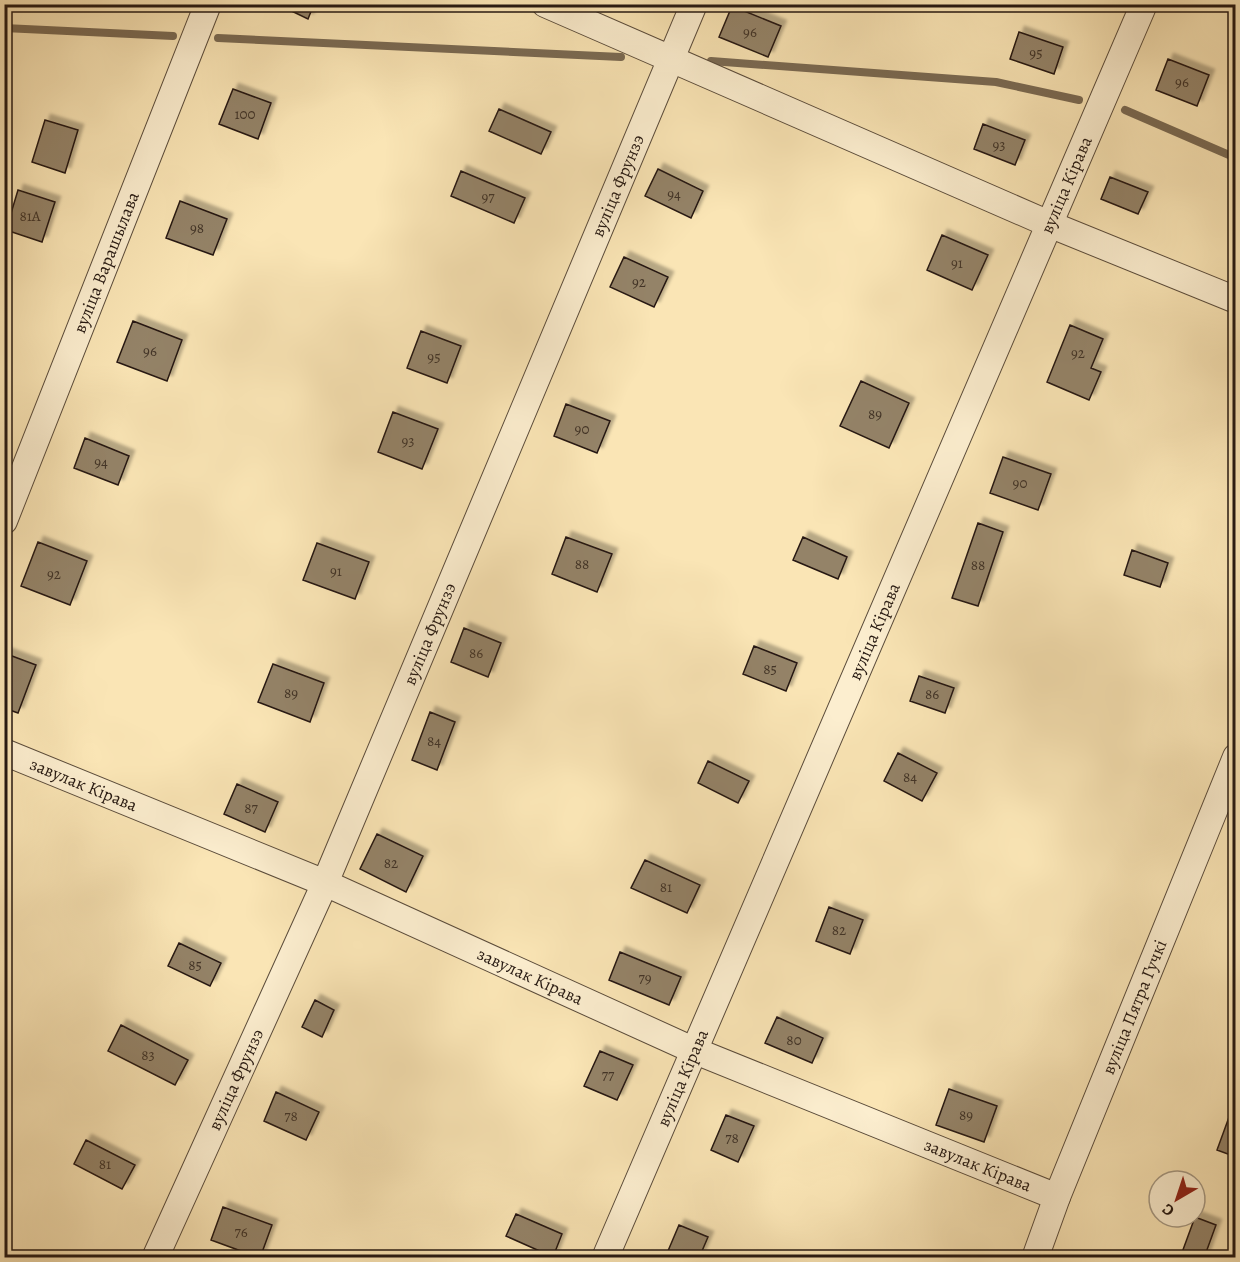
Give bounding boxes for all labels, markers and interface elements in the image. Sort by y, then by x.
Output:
house number: 96 [743,22,757,42]
house number: 95 [1029,43,1043,63]
house number: 96 [1175,72,1189,92]
house number: 100 [234,104,256,124]
street label: вуліца Фрунзэ [586,131,650,241]
street label: вуліца Кірава [1035,132,1098,237]
house number: 93 [992,135,1006,155]
house number: 94 [667,184,681,204]
street label: вуліца Варашылава [67,187,145,337]
house number: 97 [481,187,495,207]
house number: 81А [19,206,41,226]
house number: 98 [190,218,204,238]
house number: 91 [951,253,963,273]
house number: 92 [632,272,646,292]
house number: 96 [143,341,157,361]
house number: 92 [1071,343,1085,363]
house number: 95 [427,347,441,367]
house number: 89 [868,404,882,424]
house number: 90 [575,419,589,439]
house number: 93 [401,431,415,451]
house number: 94 [94,452,108,472]
house number: 90 [1013,473,1027,493]
house number: 88 [575,554,589,574]
house number: 88 [971,555,985,575]
house number: 91 [330,561,342,581]
house number: 92 [47,564,61,584]
street label: вуліца Кірава [843,578,906,684]
street label: вуліца Фрунзэ [397,579,462,689]
house number: 86 [469,643,483,663]
house number: 85 [763,659,777,679]
house number: 89 [284,683,298,703]
house number: 86 [925,684,939,704]
house number: 84 [427,731,441,751]
street label: завулак Кірава [26,752,142,817]
house number: 84 [903,767,917,787]
house number: 87 [244,798,258,818]
house number: 82 [384,853,398,873]
house number: 81 [660,877,672,897]
house number: 82 [832,920,846,940]
street label: вуліца Пятра Гучкі [1096,936,1172,1078]
street label: завулак Кірава [473,942,588,1011]
house number: 85 [188,955,202,975]
house number: 79 [638,968,652,988]
street label: вуліца Фрунзэ [202,1025,269,1134]
street label: вуліца Кірава [651,1025,714,1130]
house number: 80 [786,1030,802,1050]
house number: 83 [141,1045,155,1065]
house number: 77 [602,1065,615,1085]
house number: 89 [959,1105,973,1125]
house number: 78 [284,1106,298,1126]
house number: 78 [725,1128,739,1148]
street label: завулак Кірава [920,1133,1036,1198]
house number: 81 [99,1154,111,1174]
north arrow [1147,1169,1207,1229]
text: С [1157,1198,1179,1222]
house number: 76 [234,1222,248,1242]

